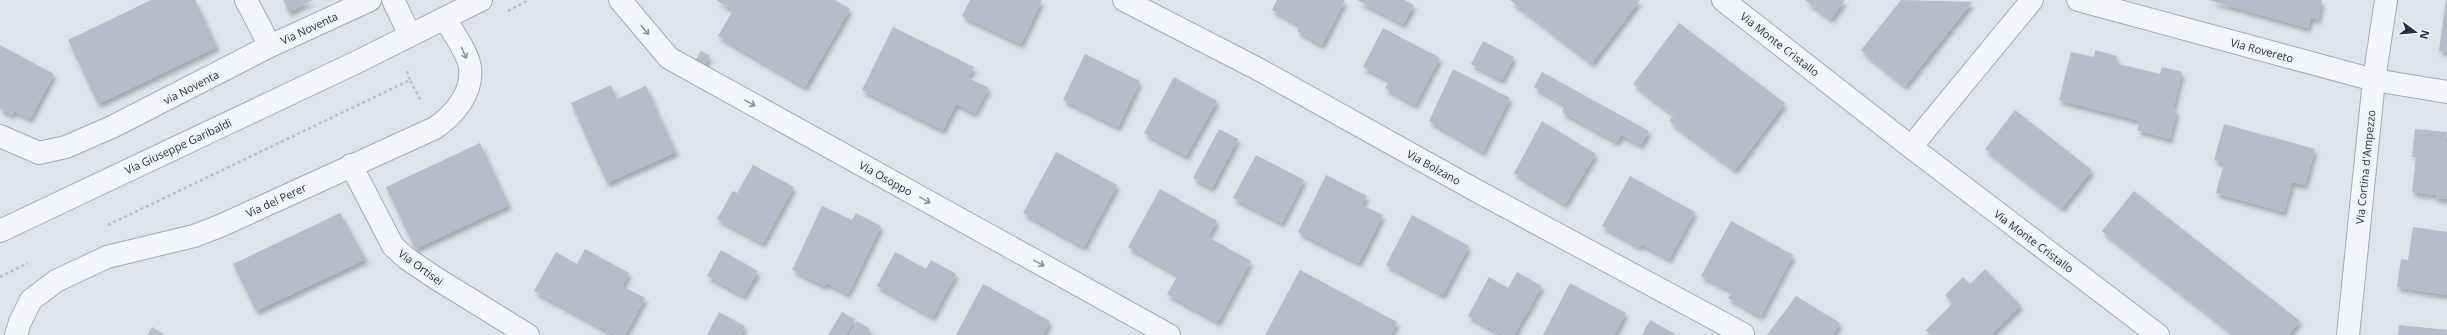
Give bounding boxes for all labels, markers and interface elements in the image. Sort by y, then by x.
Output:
street label: Via Noventa [278,8,340,48]
street label: Via Monte Cristallo [1737,8,1823,80]
north arrow [2395,12,2435,52]
one-way arrow [641,24,650,35]
text: N [2417,29,2434,41]
street label: Via Rovereto [2229,34,2296,66]
one-way arrow [461,46,468,58]
street label: via Noventa [161,67,221,107]
one-way arrow [744,100,756,107]
street label: Via Cortina d'Ampezzo [2352,109,2379,225]
street label: Via Giuseppe Garibaldi [122,115,234,177]
street label: Via Bolzano [1404,146,1464,188]
street label: Via Osoppo [857,157,916,199]
street label: Via del Perer [243,179,309,220]
one-way arrow [919,197,931,204]
street label: Via Monte Cristallo [1991,206,2077,276]
street label: Via Ortisei [395,246,447,288]
one-way arrow [1033,260,1045,267]

